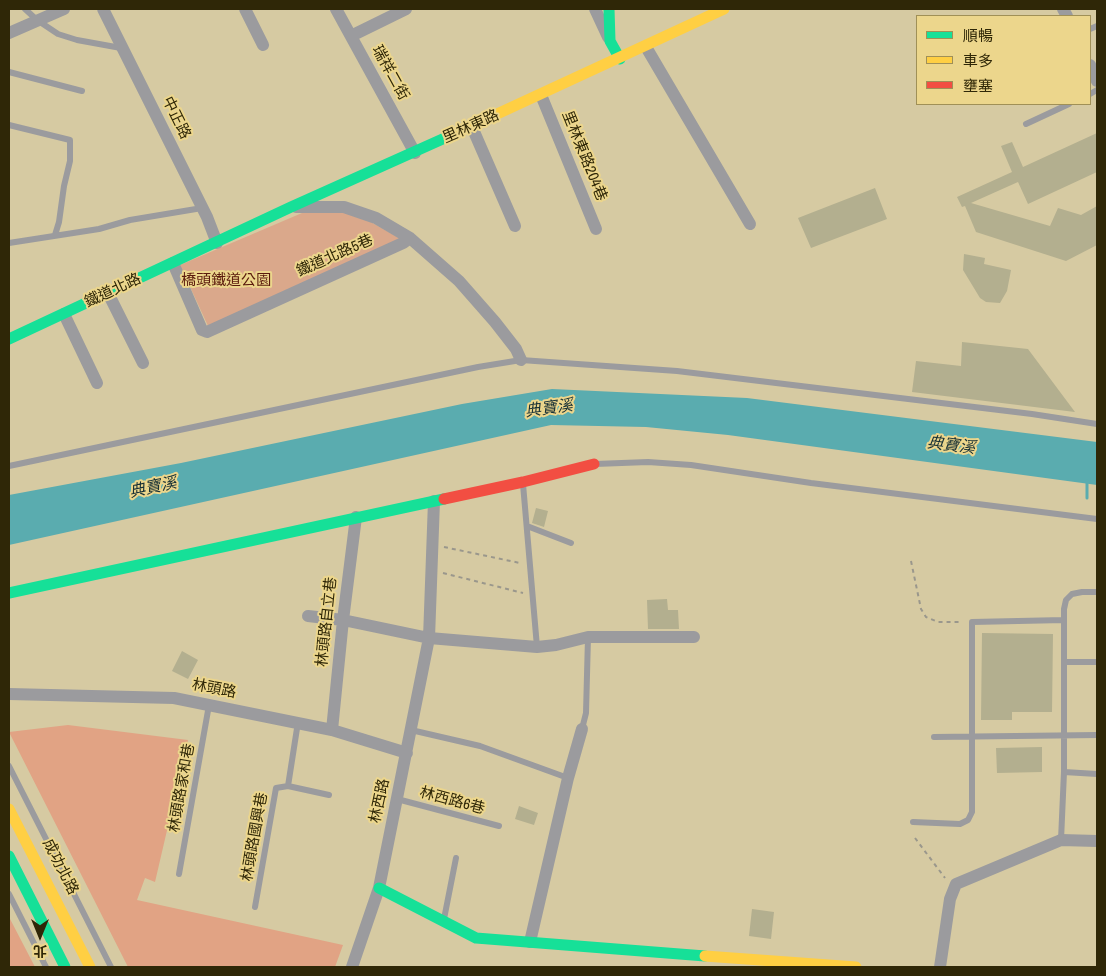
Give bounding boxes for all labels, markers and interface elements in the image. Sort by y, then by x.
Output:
legend [916,15,1091,105]
text: 順暢 [963,25,993,46]
street label: 瑞祥二街 [368,42,412,104]
text: 車多 [963,50,993,71]
text: 壅塞 [963,75,993,96]
street label: 中正路 [158,94,194,142]
street label: 里林東路 [440,107,502,147]
street label: 里林東路204巷 [558,108,610,204]
street label: 鐵道北路5巷 [294,231,376,281]
street label: 鐵道北路 [82,270,144,312]
park label: 橋頭鐵道公園 [181,272,271,290]
water label: 典寶溪 [524,396,574,422]
water label: 典寶溪 [926,434,976,458]
water label: 典寶溪 [128,474,178,502]
street label: 林頭路自立巷 [313,576,341,668]
street label: 林頭路 [190,676,238,702]
street label: 林頭路家和巷 [165,742,199,834]
street label: 林西路 [367,777,393,825]
street label: 林西路6巷 [417,784,487,818]
street label: 林頭路國興巷 [238,791,272,883]
street label: 成功北路 [38,836,82,898]
north arrow [15,911,65,961]
text: 北 [33,942,47,960]

